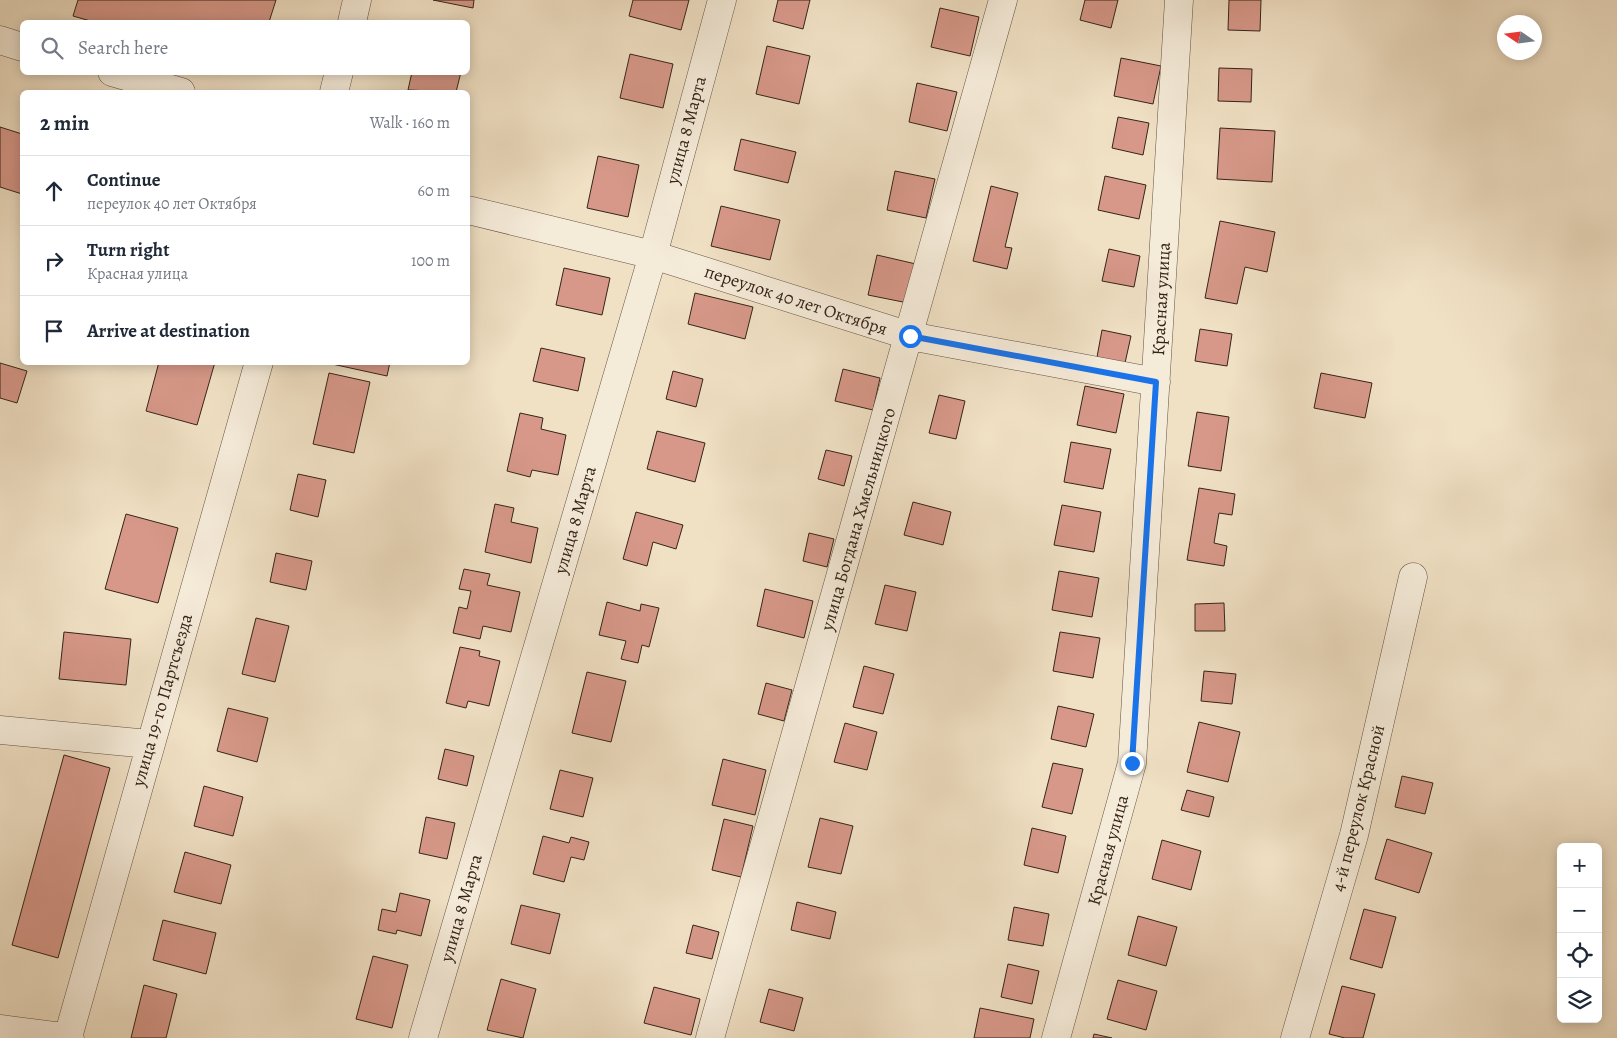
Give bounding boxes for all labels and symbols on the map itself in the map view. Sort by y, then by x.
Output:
north arrow [1497,15,1542,60]
street label: улица 8 Марта [660,73,712,188]
street label: Красная улица [1146,241,1176,356]
street label: переулок 40 лет Октября [701,259,891,341]
route start [899,325,922,348]
street label: улица Богдана Хмельницкого [814,405,901,634]
street label: улица 8 Марта [548,463,602,578]
street label: улица 19-го Партсъезда [126,610,198,790]
street label: 4-й переулок Красной [1326,722,1390,894]
route end [1121,752,1144,775]
street label: Красная улица [1082,791,1134,908]
street label: улица 8 Марта [434,851,488,966]

